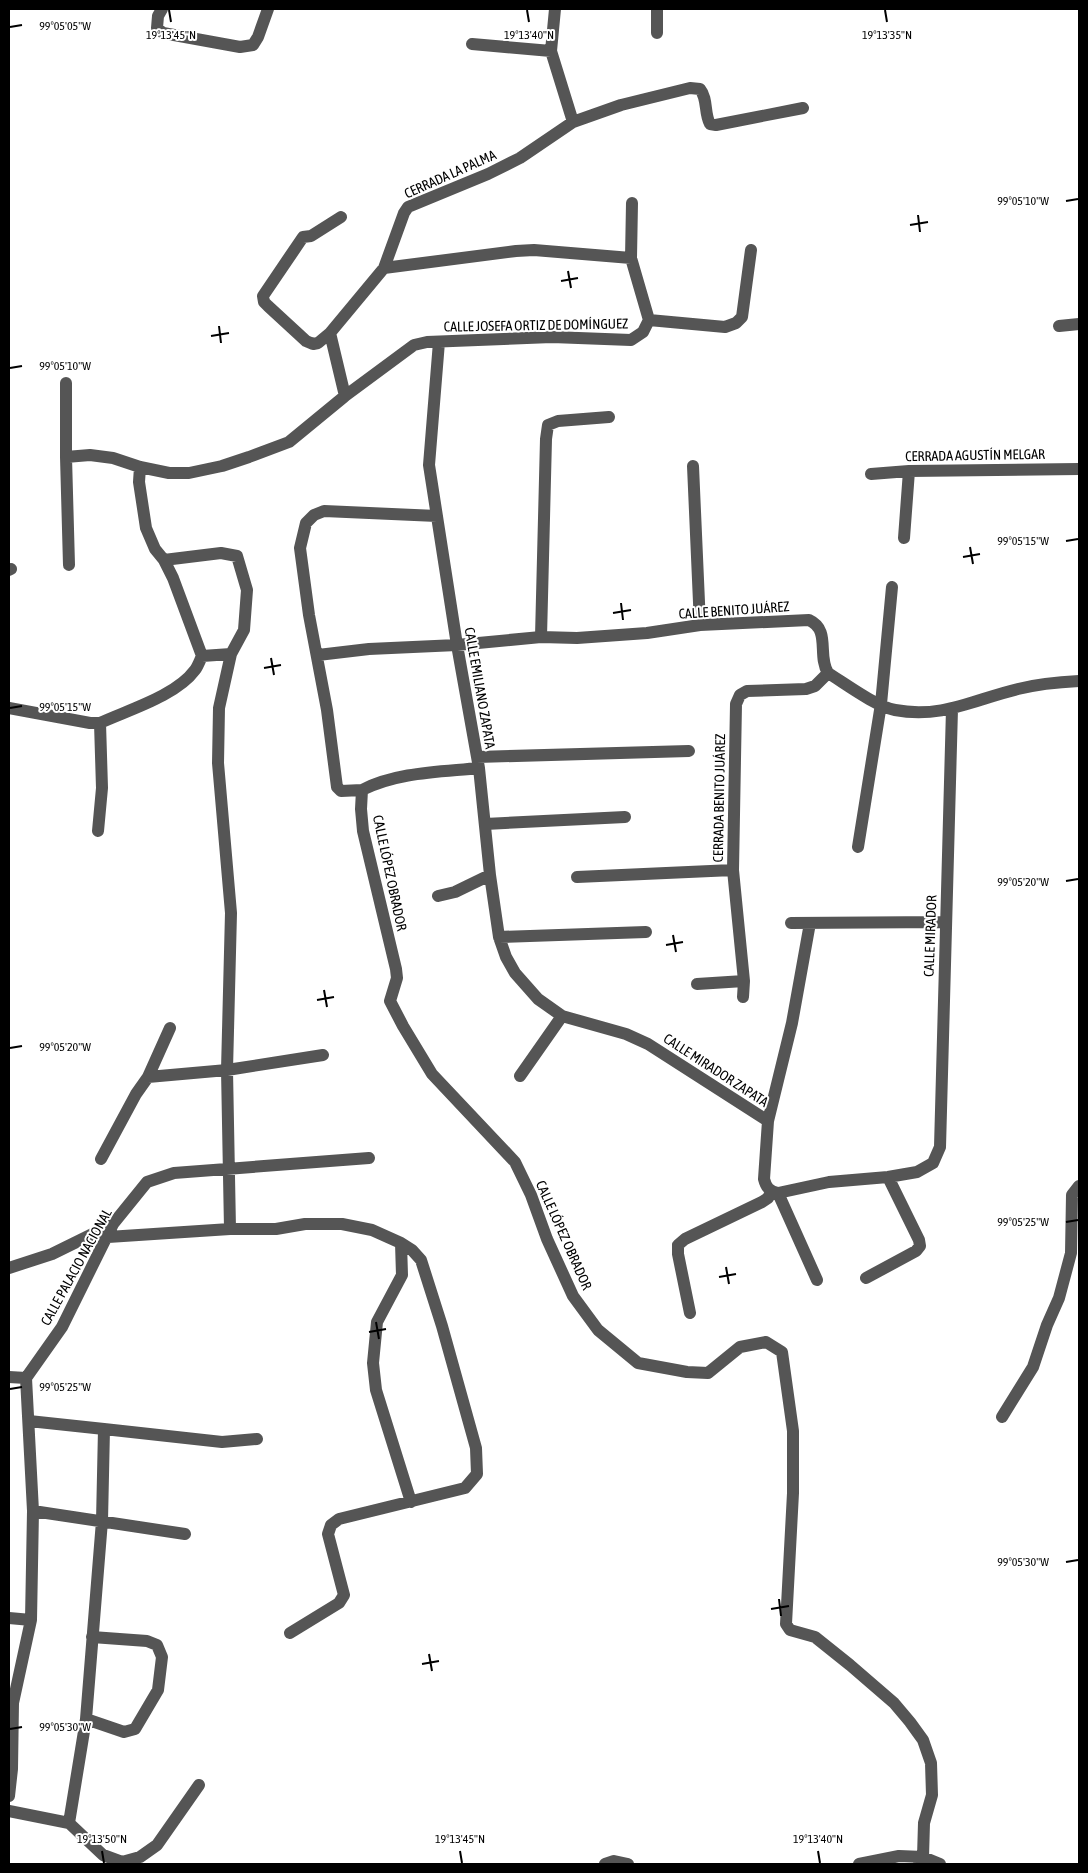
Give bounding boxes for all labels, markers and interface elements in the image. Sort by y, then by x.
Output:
text: 99°05'05"W [39,19,91,33]
text: 19°13'45"N [146,28,196,42]
text: 19°13'40"N [504,28,554,42]
text: 19°13'35"N [862,28,912,42]
street label: CERRADA LA PALMA [402,147,498,201]
text: 99°05'10"W [997,194,1049,208]
street label: CALLE JOSEFA ORTIZ DE DOMÍNGUEZ [444,315,628,335]
text: 99°05'10"W [39,359,91,373]
street label: CERRADA AGUSTÍN MELGAR [905,446,1045,464]
text: 99°05'15"W [997,534,1049,548]
street label: CALLE BENITO JUÁREZ [678,598,790,622]
street label: CALLE EMILIANO ZAPATA [461,626,499,750]
text: 99°05'15"W [39,700,91,714]
street label: CERRADA BENITO JUÁREZ [710,733,728,863]
street label: CALLE LÓPEZ OBRADOR [370,814,410,932]
text: 99°05'20"W [997,875,1049,889]
street label: CALLE MIRADOR [921,895,939,977]
street label: CALLE MIRADOR ZAPATA [661,1030,772,1110]
text: 99°05'20"W [39,1040,91,1054]
street label: CALLE LÓPEZ OBRADOR [533,1178,595,1292]
street label: CALLE PALACIO NACIONAL [37,1205,115,1328]
text: 99°05'25"W [997,1215,1049,1229]
text: 99°05'25"W [39,1380,91,1394]
text: 99°05'30"W [997,1555,1049,1569]
text: 99°05'30"W [39,1720,91,1734]
text: 19°13'50"N [77,1832,127,1846]
text: 19°13'45"N [435,1832,485,1846]
text: 19°13'40"N [793,1832,843,1846]

